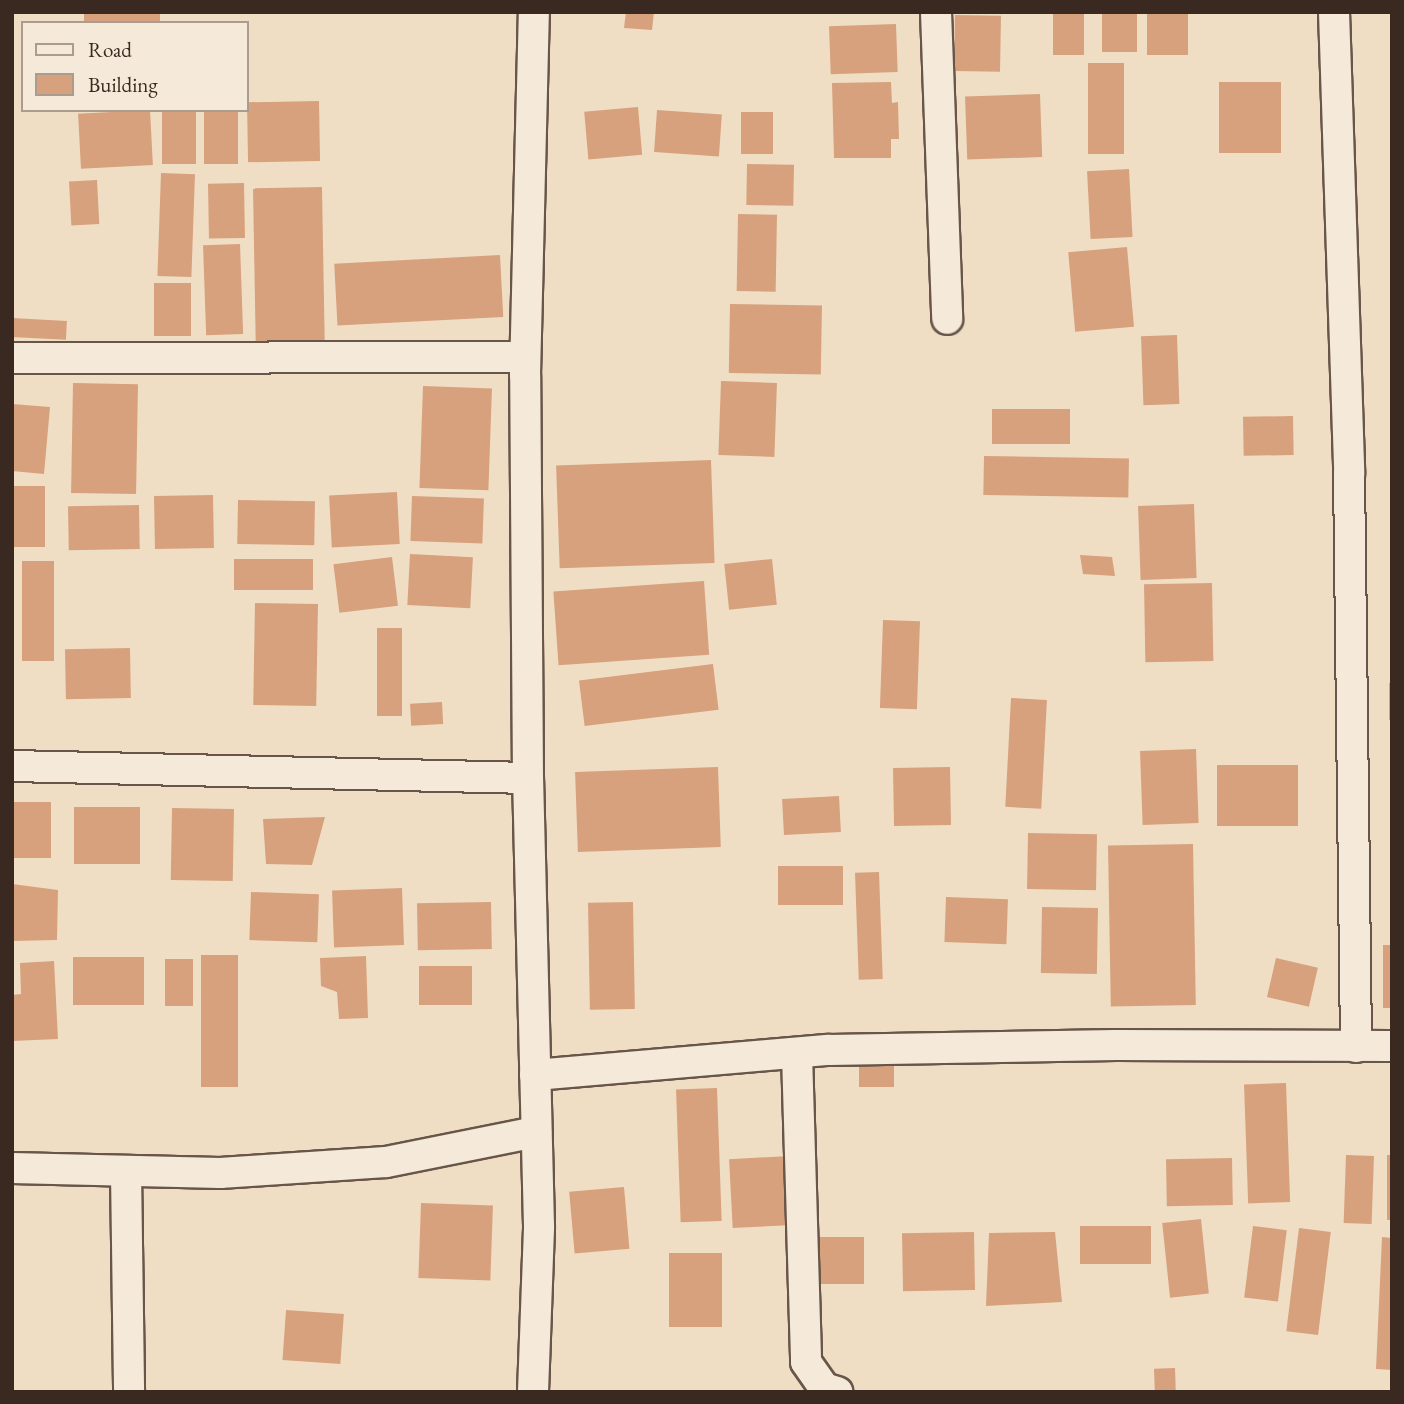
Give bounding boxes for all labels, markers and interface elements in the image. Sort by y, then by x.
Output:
legend [21,21,248,112]
text: Road [88,36,132,63]
text: Building [88,71,158,98]

